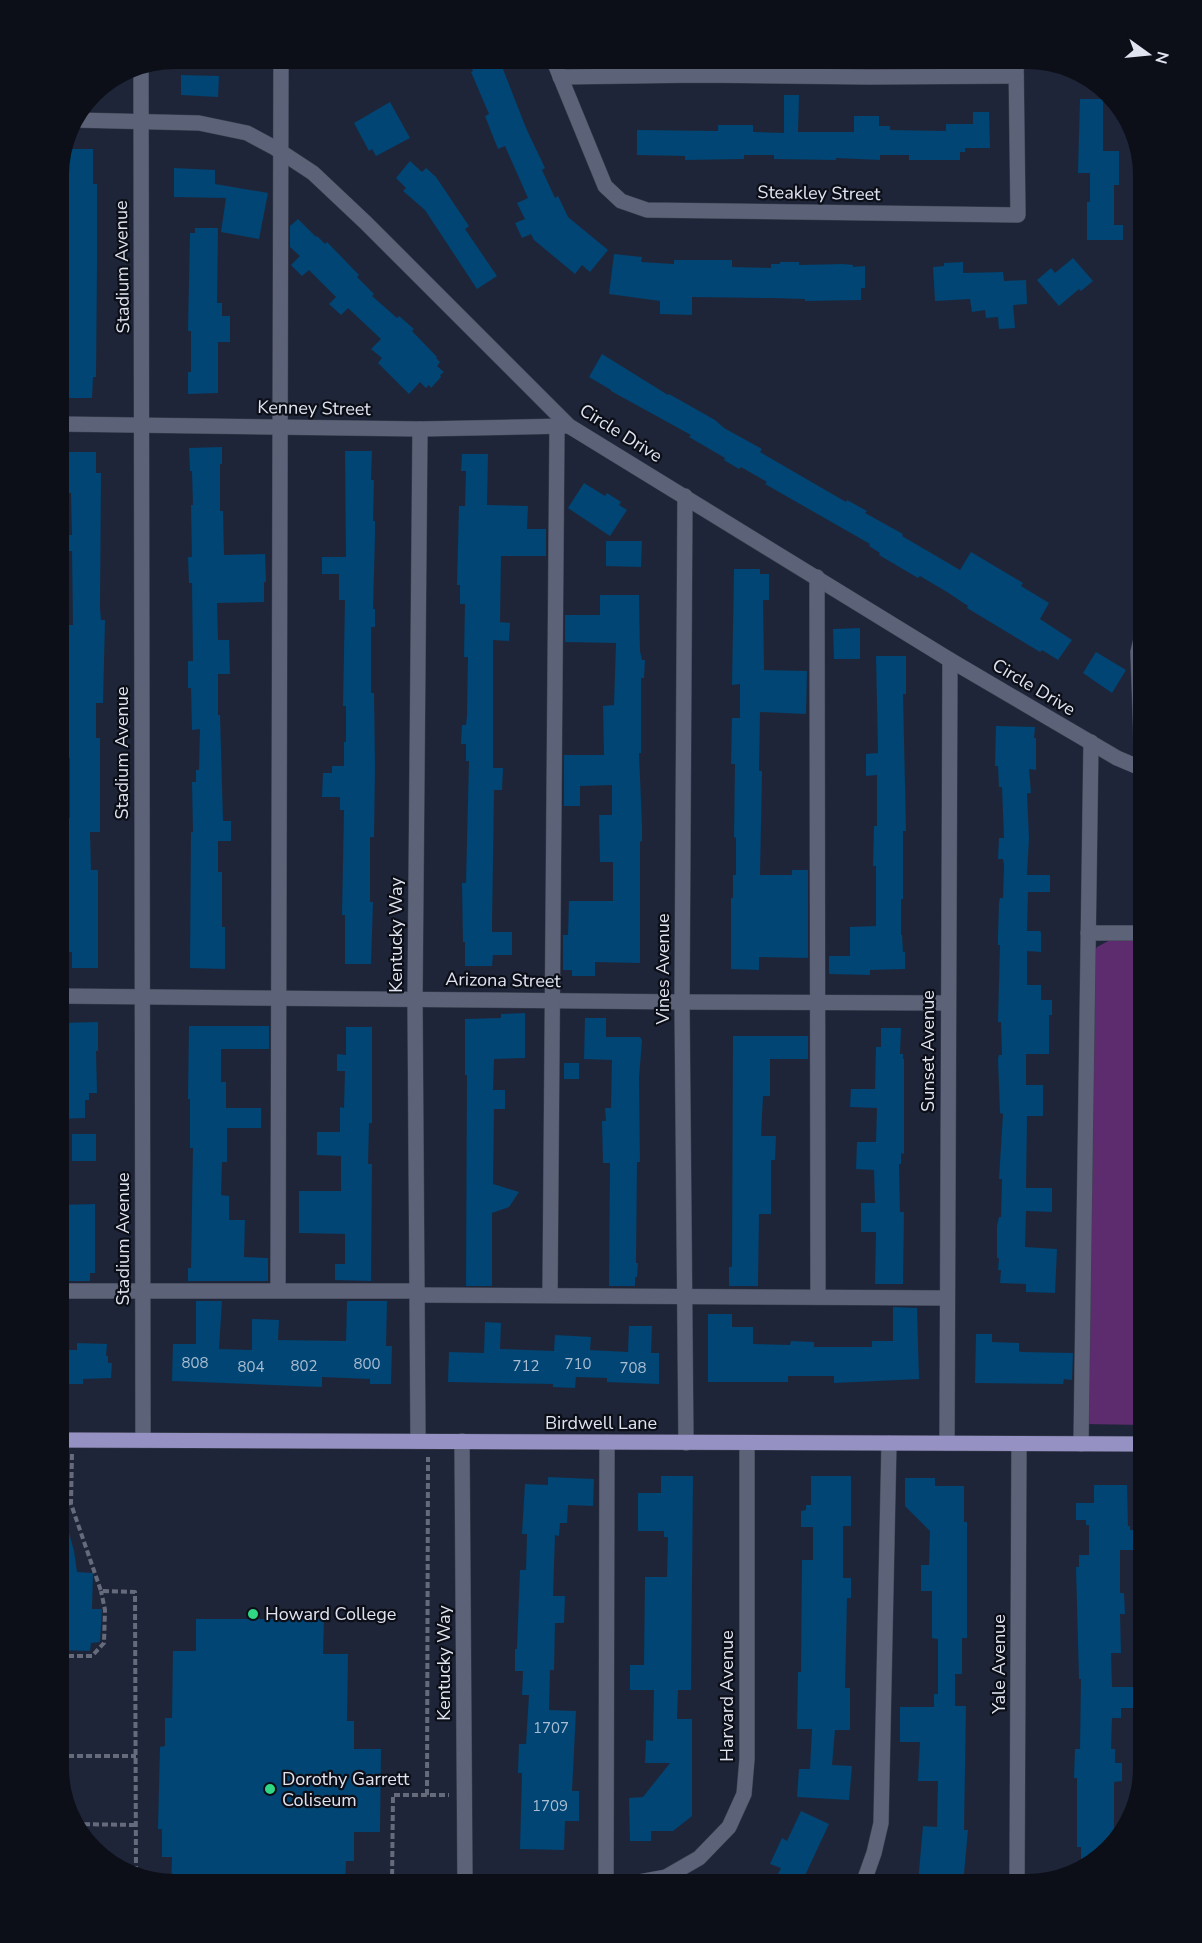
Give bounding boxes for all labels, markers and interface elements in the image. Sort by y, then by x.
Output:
north arrow [1118,24,1178,84]
text: N [1149,49,1174,66]
street label: Steakley Street [757,180,881,206]
street label: Stadium Avenue [109,200,135,334]
street label: Kenney Street [257,395,372,421]
street label: Circle Drive [575,398,667,468]
street label: Circle Drive [988,653,1080,721]
street label: Stadium Avenue [110,687,134,819]
street label: Kentucky Way [384,876,408,993]
street label: Vines Avenue [651,914,675,1025]
street label: Arizona Street [445,967,562,993]
street label: Sunset Avenue [916,990,940,1112]
street label: Stadium Avenue [111,1173,135,1305]
house number: 808 [181,1353,209,1373]
house number: 800 [353,1354,381,1374]
house number: 710 [564,1354,592,1374]
house number: 802 [290,1356,318,1376]
house number: 712 [512,1356,540,1376]
house number: 804 [237,1357,265,1377]
house number: 708 [619,1358,647,1378]
street label: Birdwell Lane [545,1411,657,1435]
place label: Howard College [265,1602,396,1626]
street label: Kentucky Way [432,1604,456,1721]
marker: Howard College [246,1607,260,1621]
street label: Yale Avenue [987,1614,1011,1715]
street label: Harvard Avenue [715,1630,739,1762]
house number: 1707 [533,1718,569,1738]
place label: Dorothy Garrett Coliseum [282,1767,410,1812]
marker: Dorothy Garrett Coliseum [263,1782,277,1796]
house number: 1709 [532,1796,568,1816]

